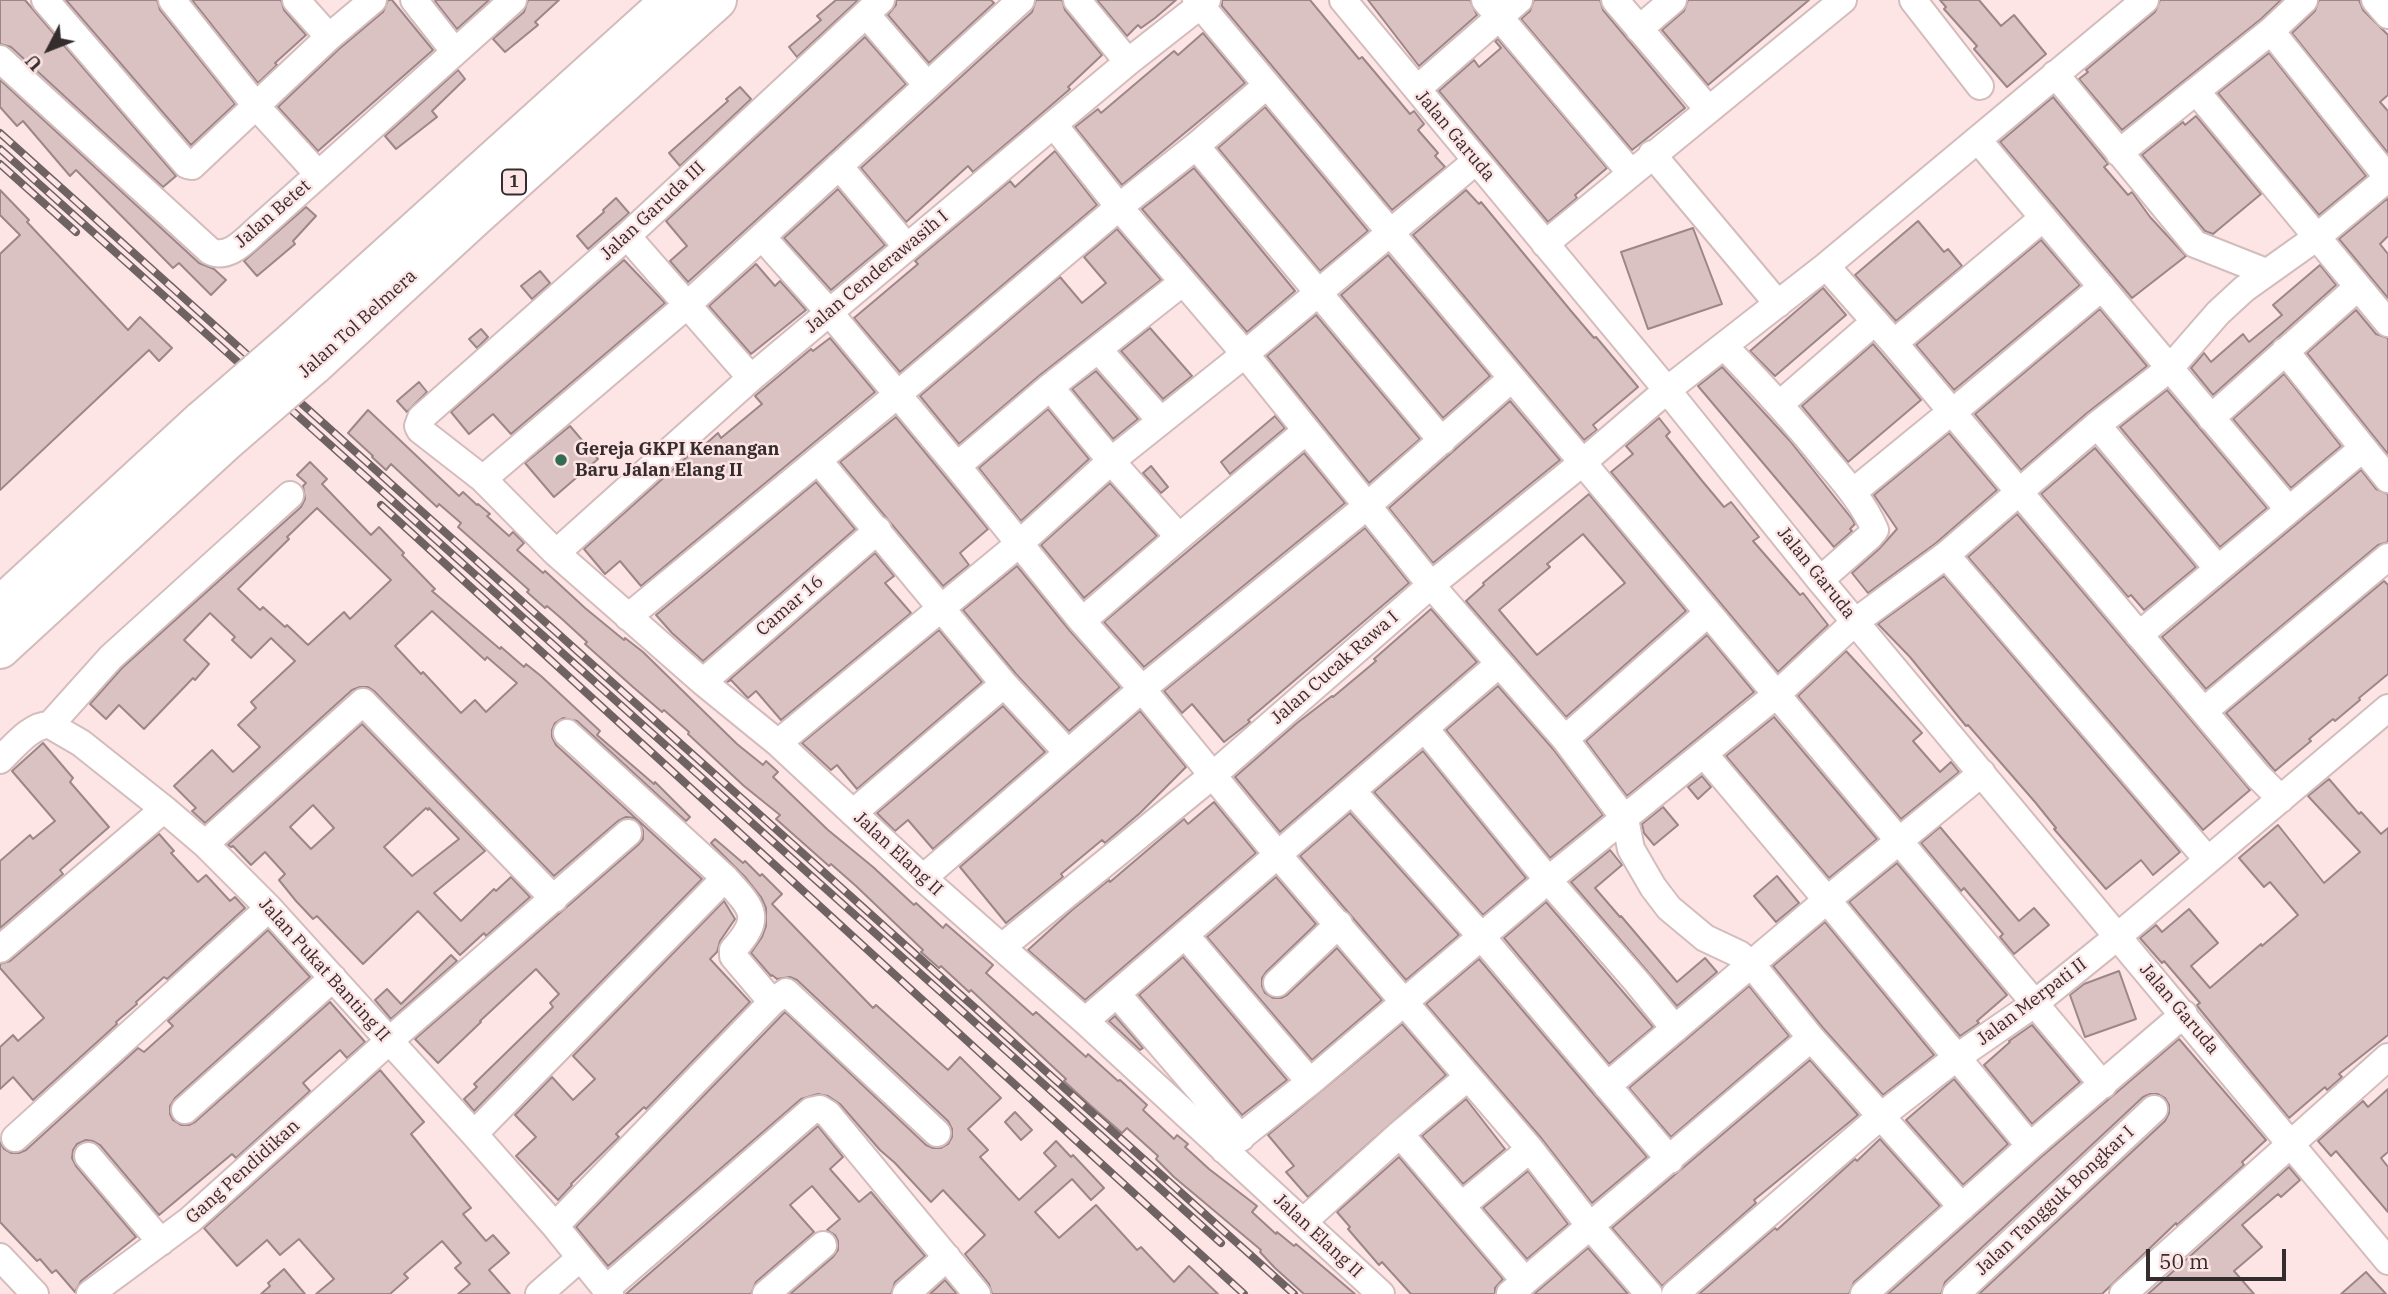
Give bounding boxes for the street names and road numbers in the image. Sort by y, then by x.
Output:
street label: Jalan Garuda [1411,86,1499,186]
street label: Jalan Garuda III [596,157,710,265]
road number: 1 [502,170,526,194]
street label: Jalan Betet [231,175,315,253]
street label: Jalan Cenderawasih I [801,206,953,338]
street label: Jalan Tol Belmera [295,265,421,383]
street label: Jalan Garuda [1772,523,1860,623]
street label: Camar 16 [752,571,828,641]
street label: Jalan Cucak Rawa I [1267,607,1403,729]
street label: Jalan Elang II [849,807,947,901]
street label: Jalan Pukat Banting II [254,894,394,1046]
street label: Jalan Merpati II [1973,954,2091,1050]
street label: Jalan Garuda [2135,959,2223,1059]
street label: Gang Pendidikan [182,1115,304,1229]
street label: Jalan Tangguk Bongkar I [1971,1122,2139,1280]
street label: Jalan Elang II [1269,1189,1367,1283]

